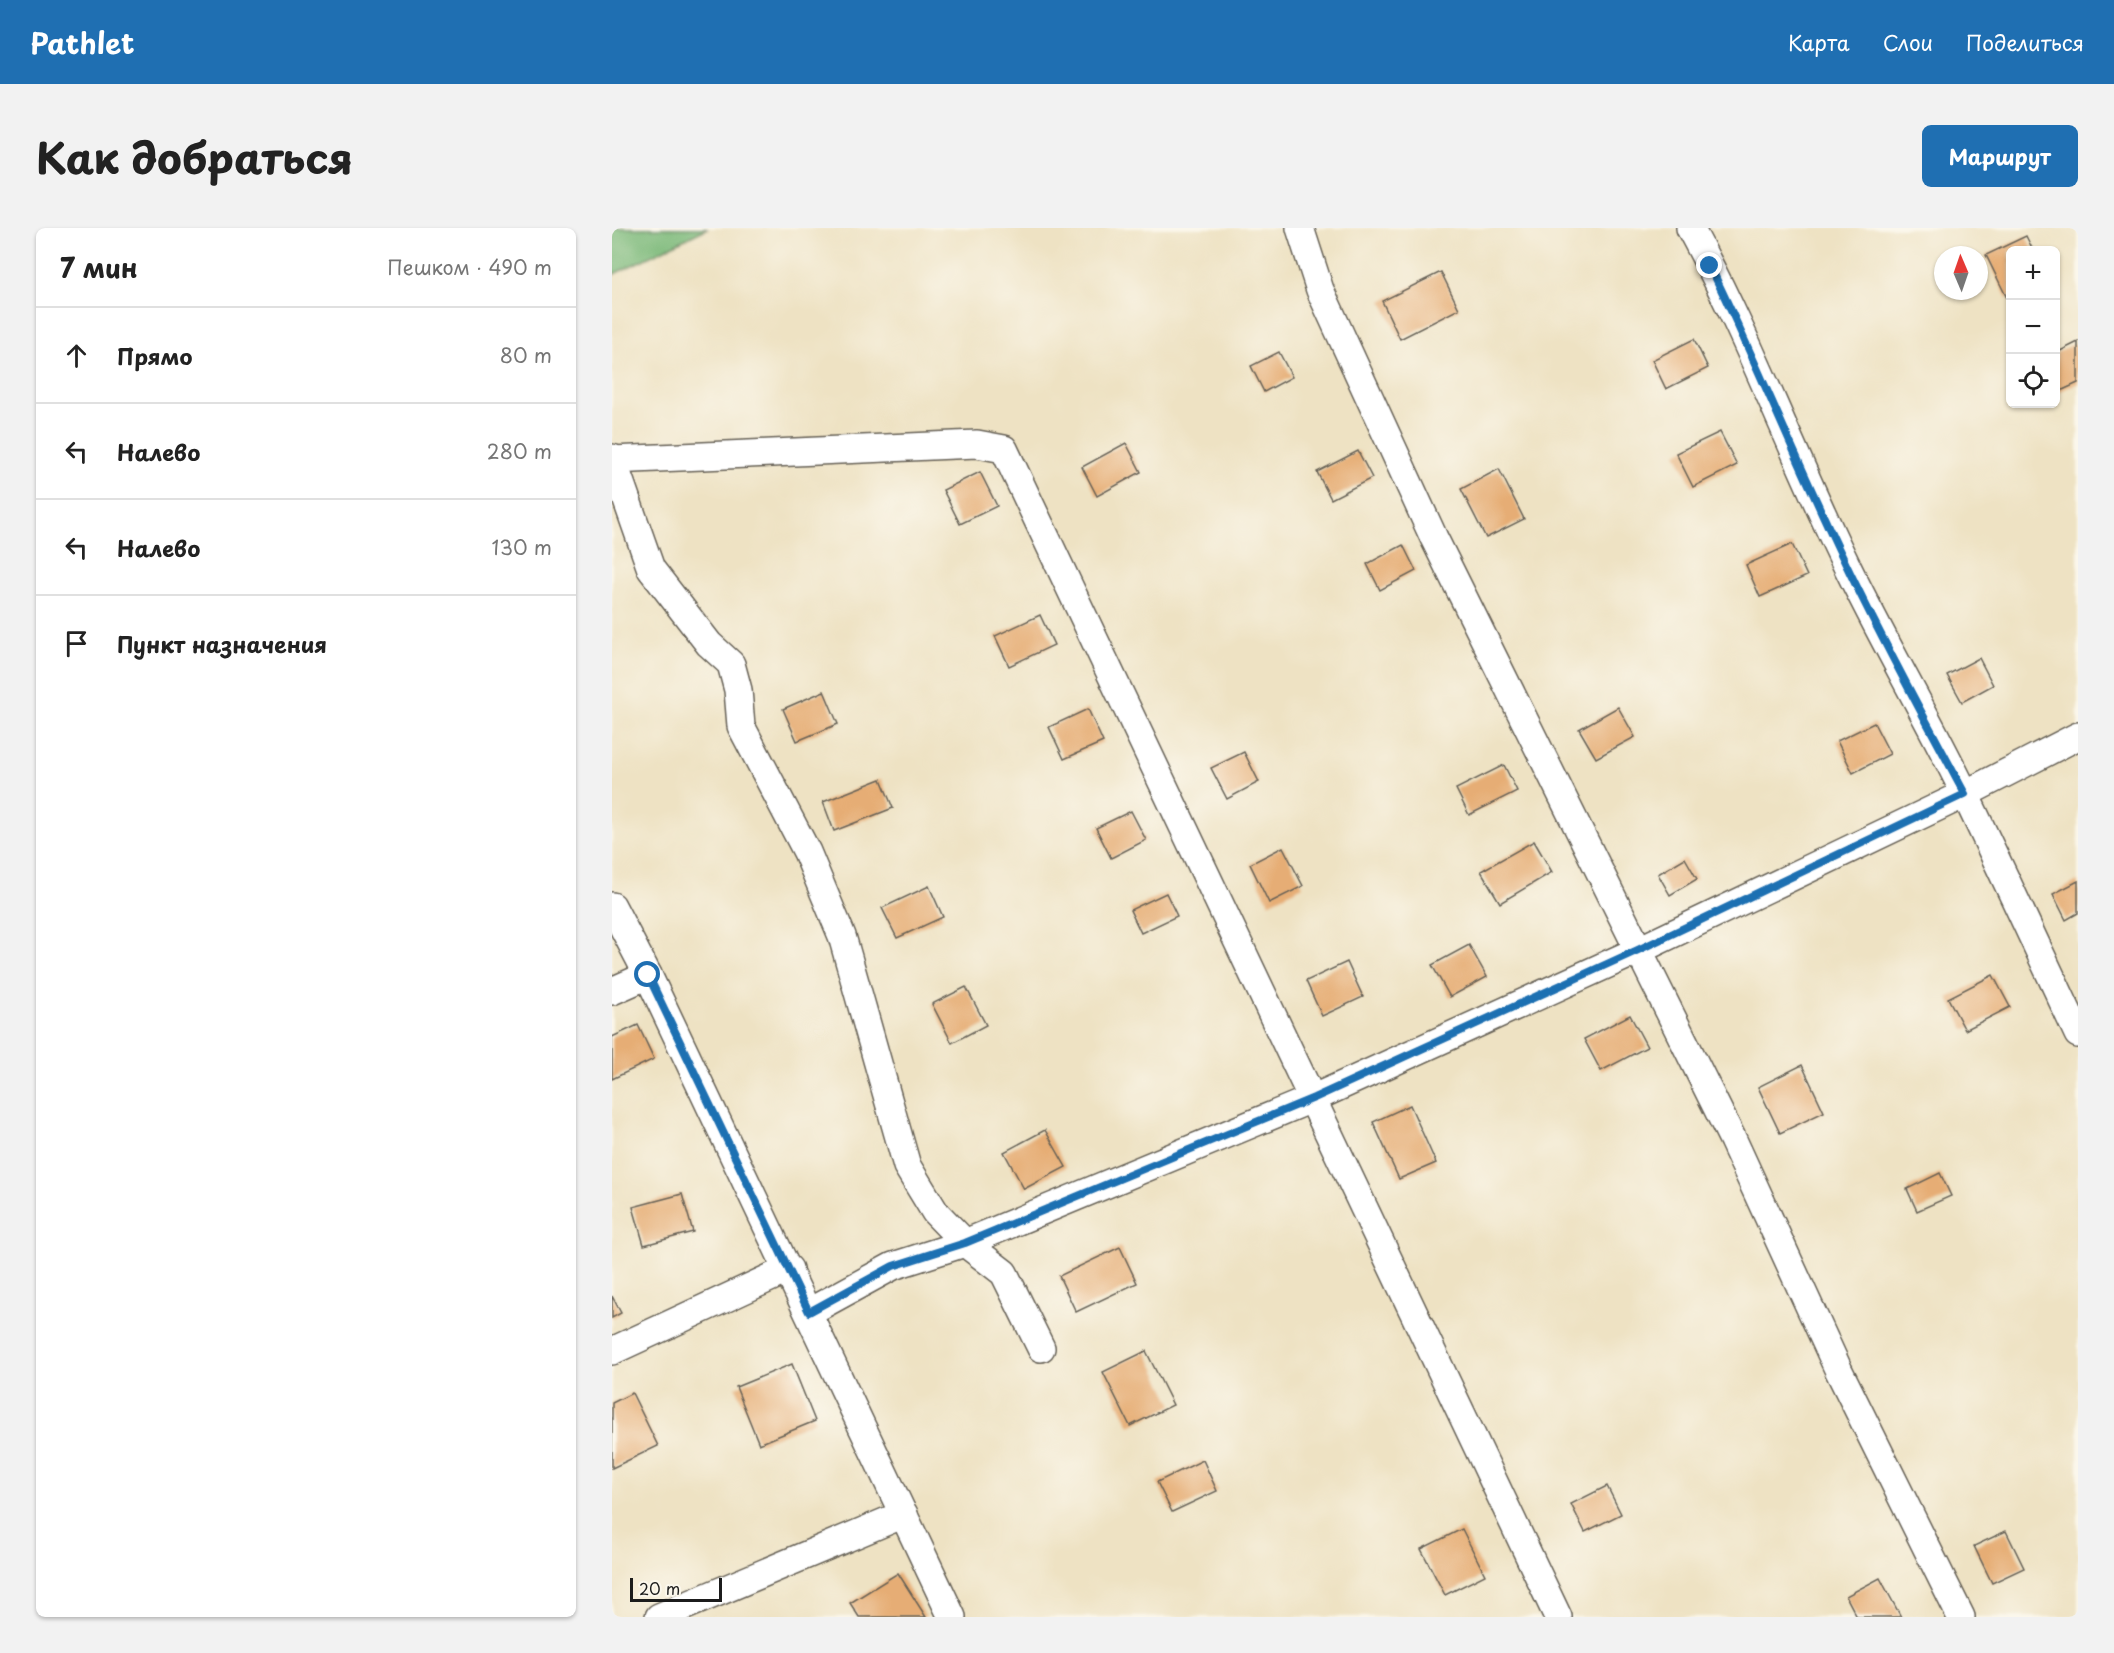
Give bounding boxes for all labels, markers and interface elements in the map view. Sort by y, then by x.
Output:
text: Pathlet [30,21,134,64]
text: Карта [1788,26,1850,58]
text: Слои [1883,26,1933,58]
text: Поделиться [1966,26,2084,58]
text: Как добраться [36,125,353,188]
button: Маршрут [1922,125,2078,187]
north arrow [1934,246,1988,300]
map controls [2006,246,2060,408]
button: + [2006,246,2060,300]
text: 7 мин [60,248,138,287]
text: Пешком · 490 m [387,252,552,282]
route end [1696,252,1722,278]
button: − [2006,300,2060,354]
icon: ahead [60,339,93,372]
text: Прямо [117,339,192,372]
text: 80 m [500,340,552,370]
button: locate [2006,354,2060,408]
icon: left [60,435,93,468]
text: Налево [117,435,200,468]
text: 280 m [487,436,552,466]
icon: left [60,531,93,564]
text: Налево [117,531,200,564]
text: 130 m [492,532,552,562]
icon: arrive [60,627,93,660]
text: Пункт назначения [117,627,327,660]
route start [634,961,660,987]
scale bar [630,1575,722,1602]
text: 20 m [639,1576,680,1600]

